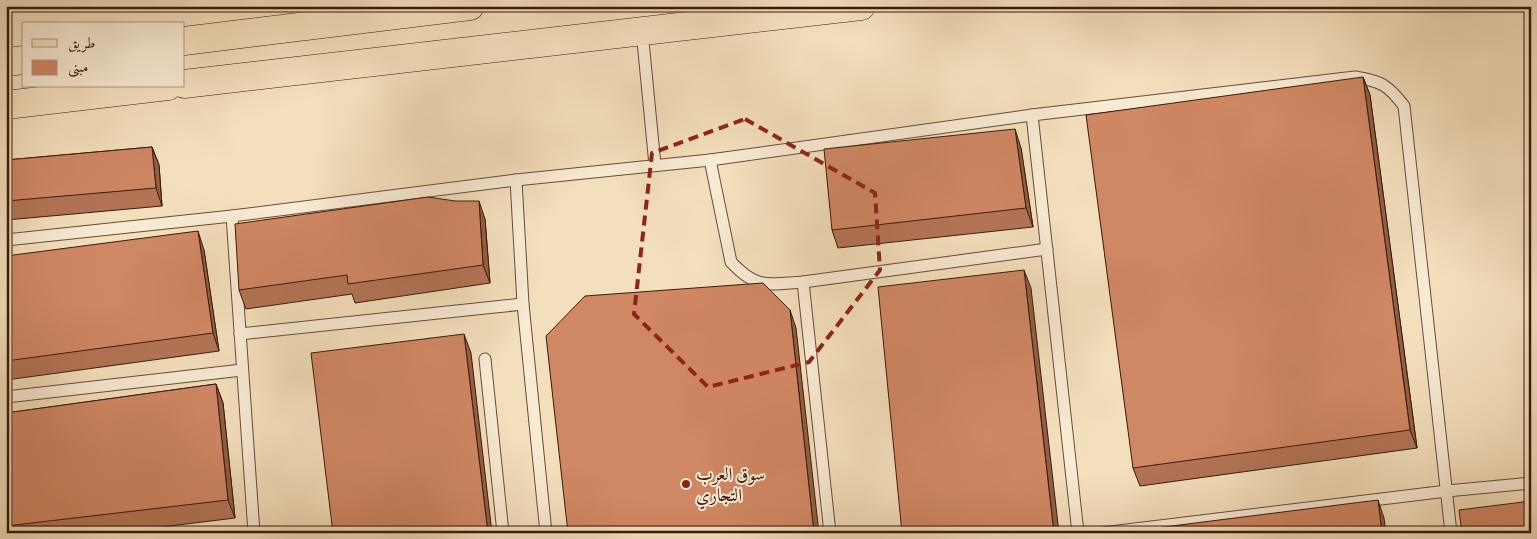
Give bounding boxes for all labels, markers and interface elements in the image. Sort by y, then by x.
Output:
legend [22,22,185,88]
text: طريق [68,33,95,53]
text: مبنى [68,57,88,78]
place label: سوق العرب التجاري [696,462,765,510]
marker: سوق العرب التجاري [680,478,692,490]

